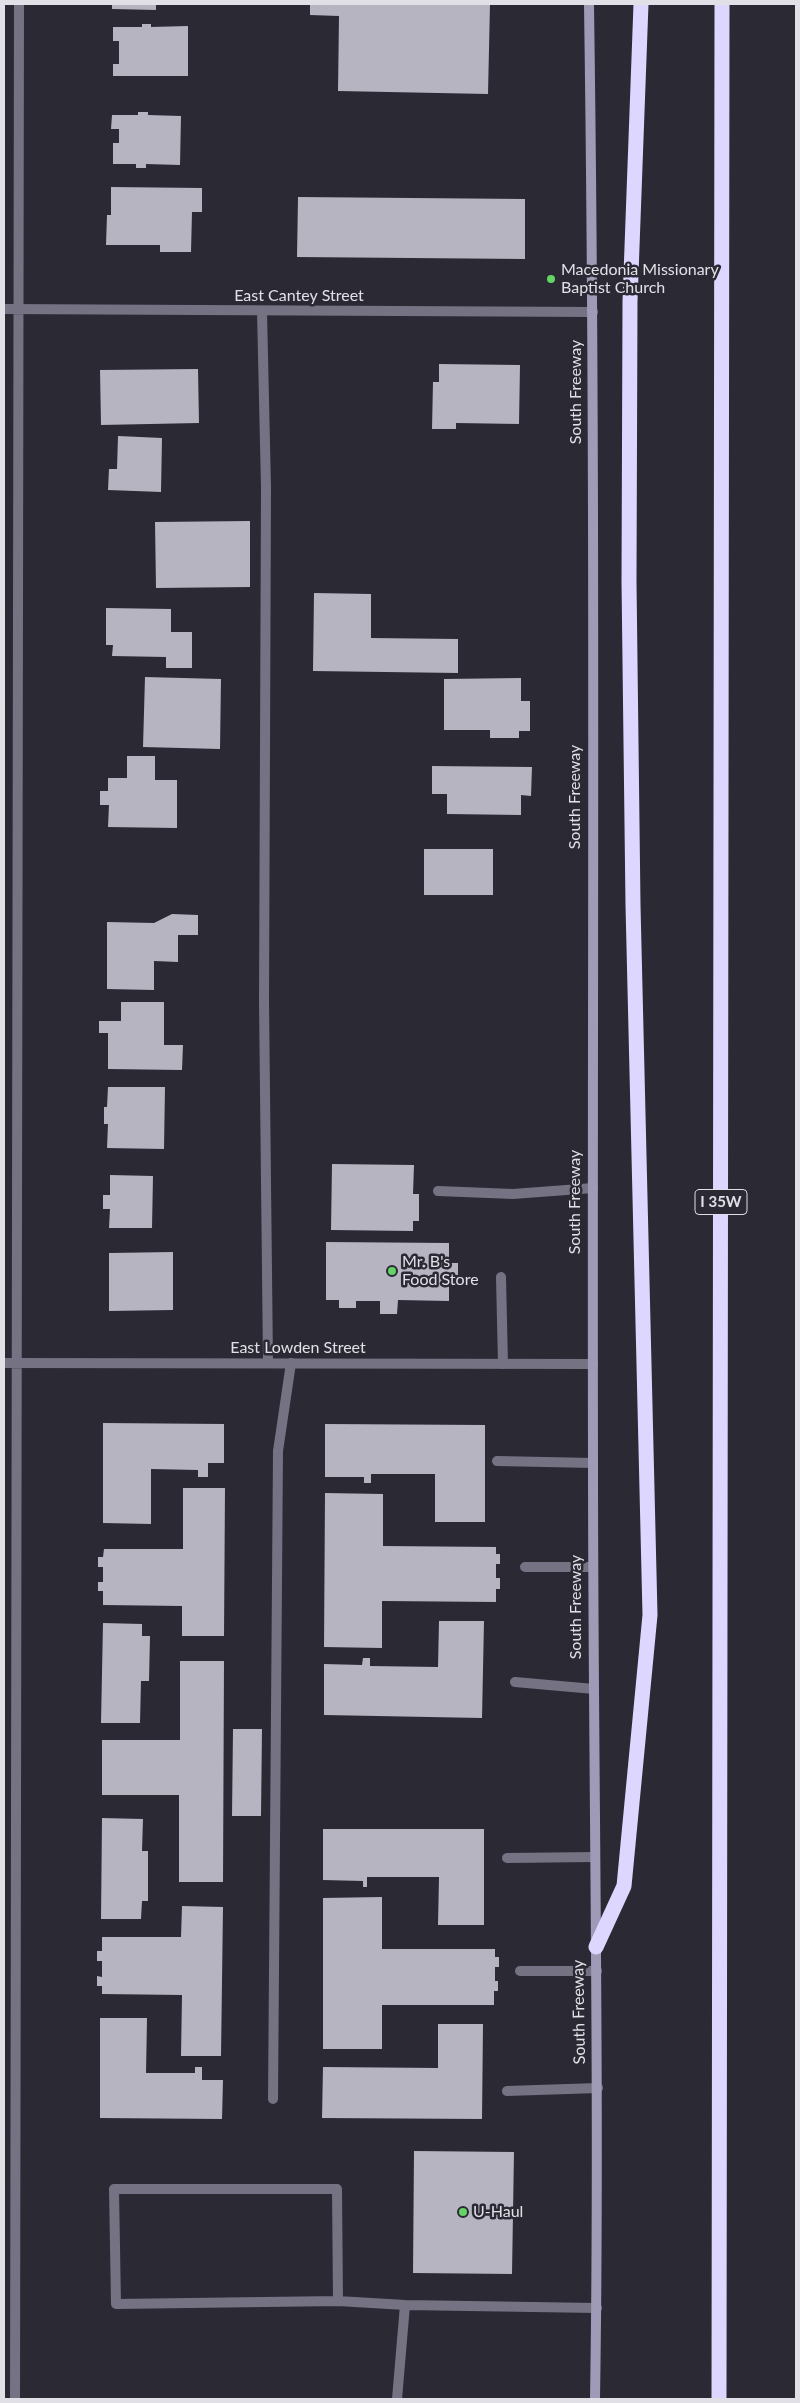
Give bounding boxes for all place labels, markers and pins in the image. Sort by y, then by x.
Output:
place label: Macedonia Missionary Baptist Church [561,260,719,298]
marker: Macedonia Missionary Baptist Church [545,273,557,285]
place label: Mr. B's Food Store [402,1252,479,1290]
marker: Mr. B's Food Store [386,1265,398,1277]
place label: U-Haul [473,2202,523,2222]
marker: U-Haul [457,2206,469,2218]

